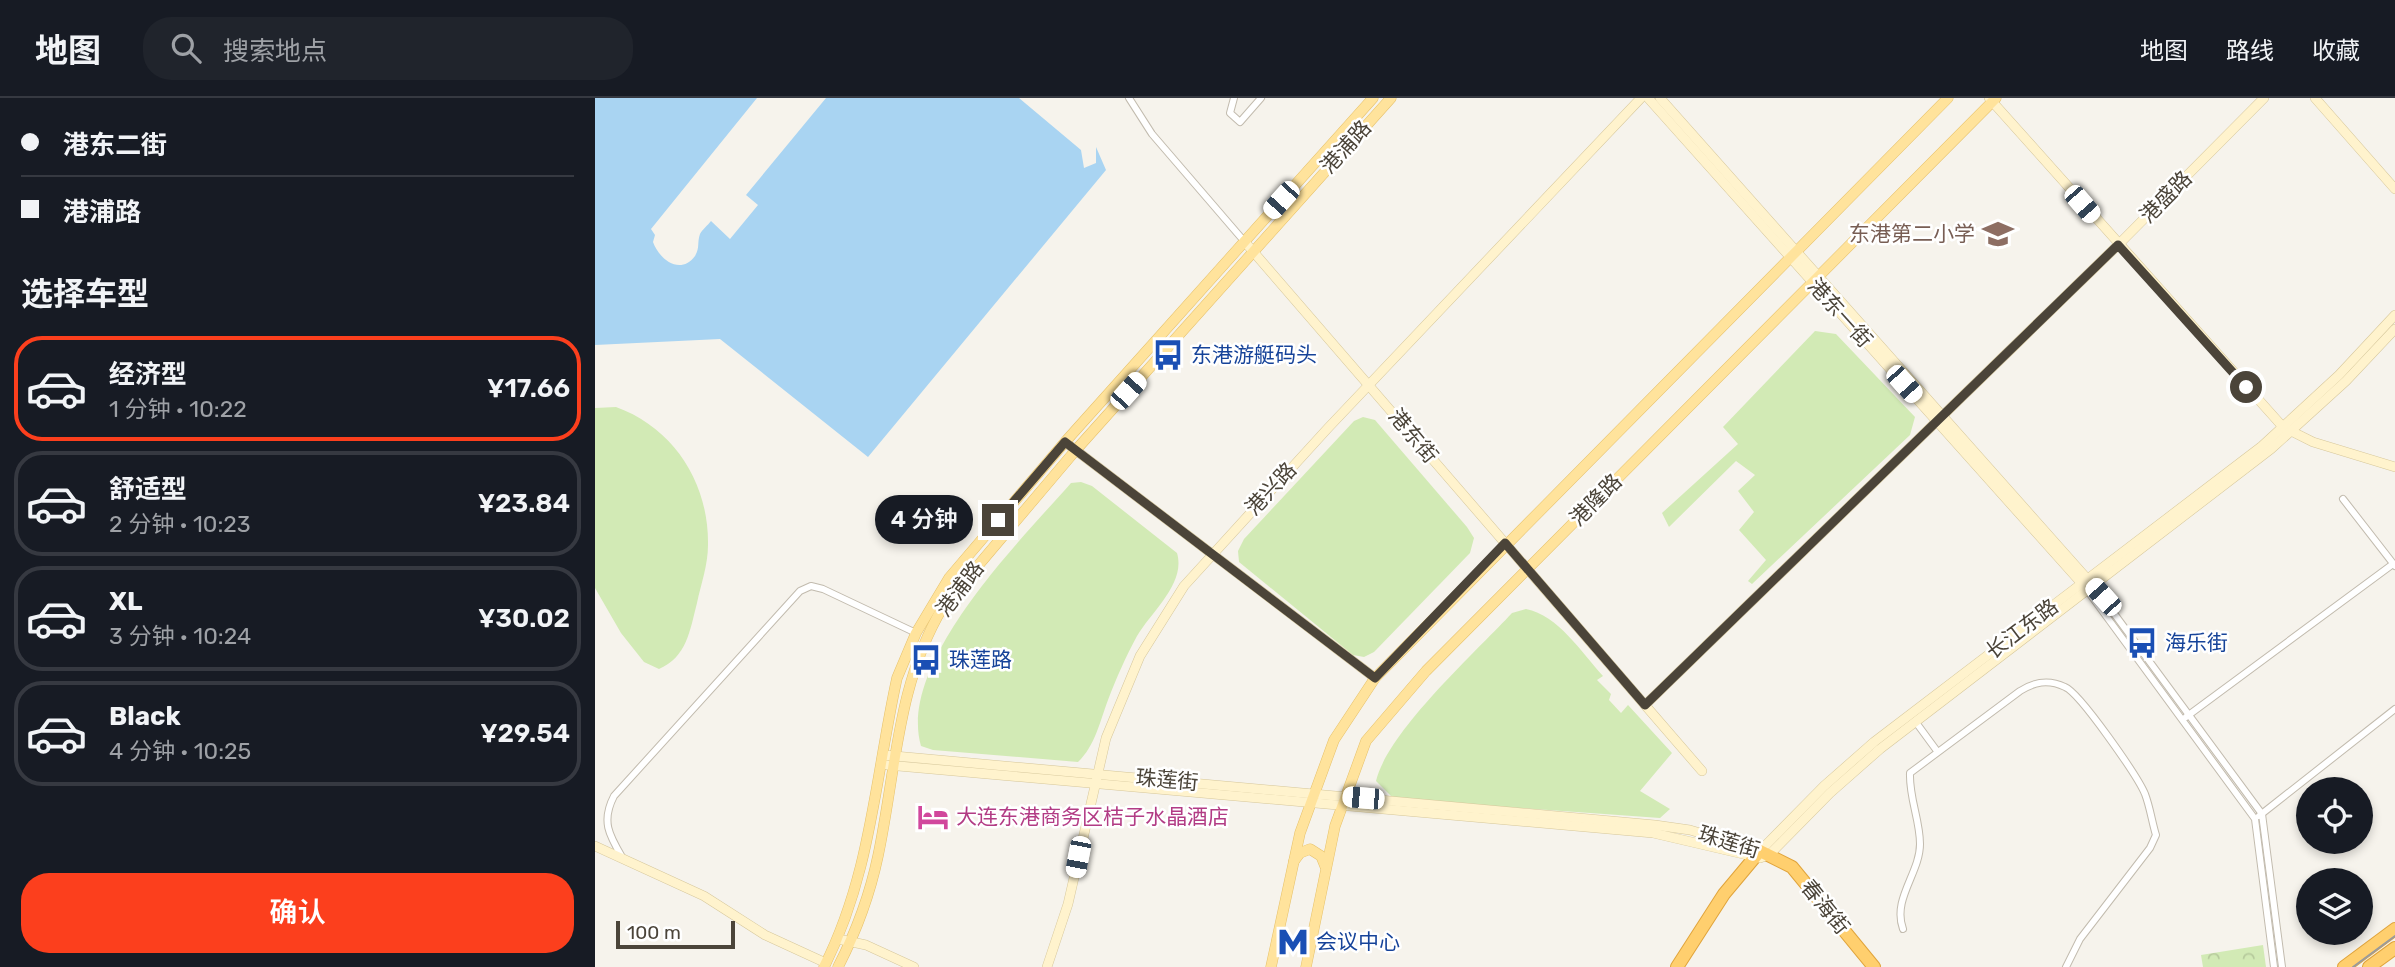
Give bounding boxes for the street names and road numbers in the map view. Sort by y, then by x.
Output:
street label: 港浦路 [1315,115,1376,178]
street label: 港盛路 [2135,166,2197,228]
street label: 港东一街 [1803,273,1878,352]
street label: 港东街 [1384,404,1443,468]
street label: 港兴路 [1240,457,1301,520]
street label: 港隆路 [1565,469,1627,531]
street label: 港浦路 [931,556,989,621]
street label: 长江东路 [1981,593,2063,664]
street label: 珠莲街 [1135,764,1200,795]
street label: 珠莲街 [1695,820,1763,863]
street label: 春海街 [1796,874,1855,939]

